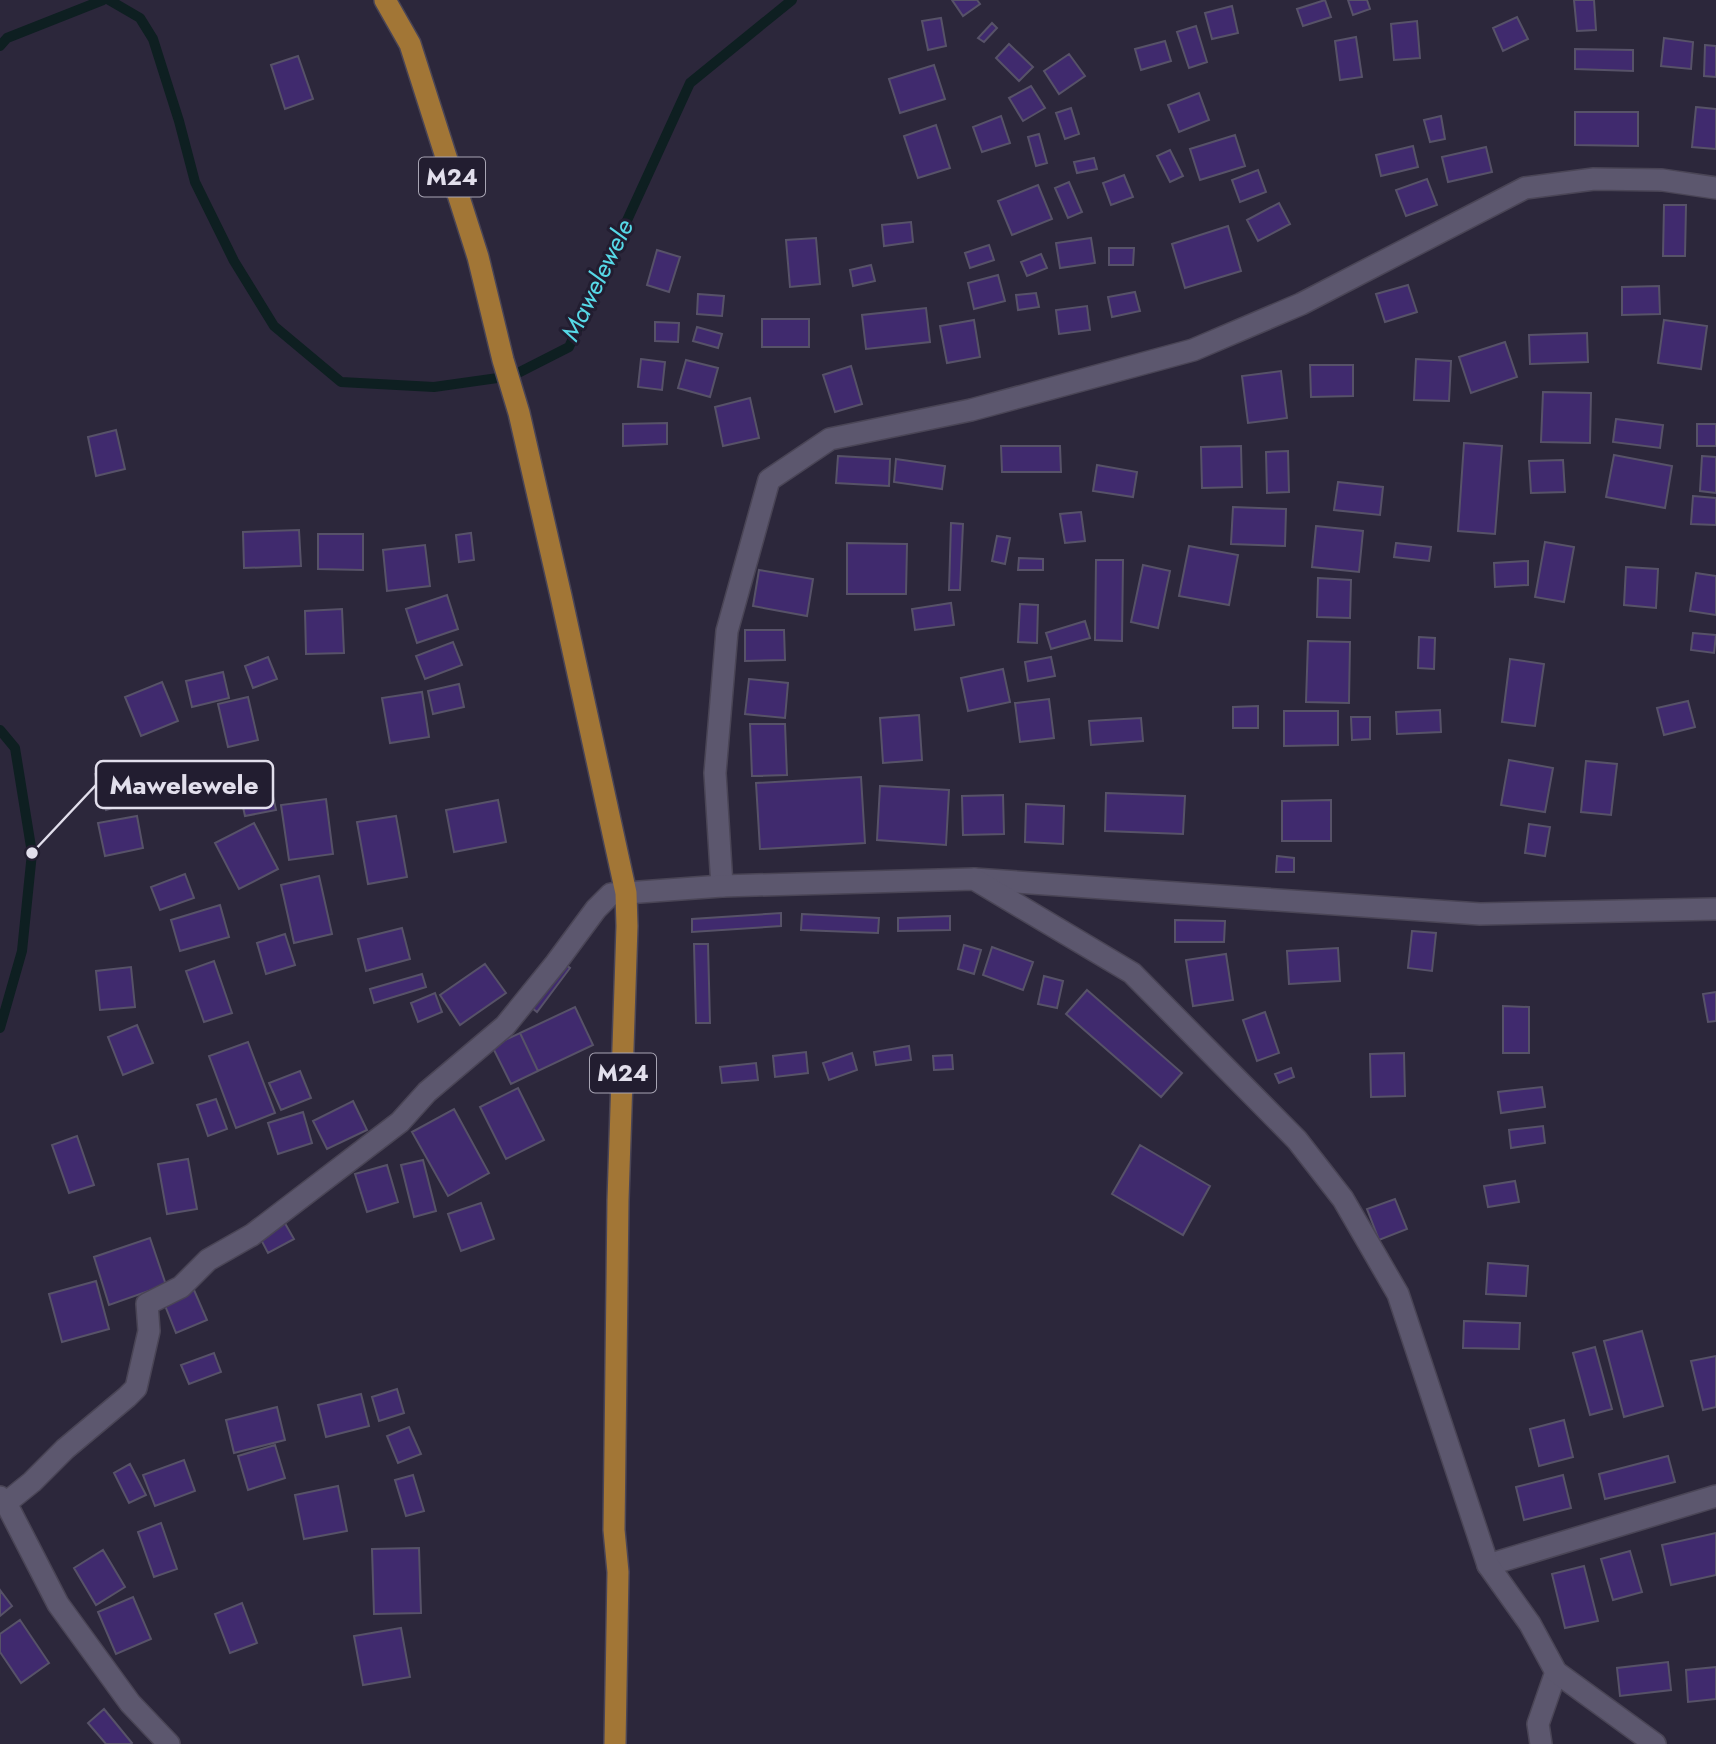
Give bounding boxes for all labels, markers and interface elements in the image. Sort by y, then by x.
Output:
road number: M24 [419,158,485,196]
water label: Mawelewele [551,213,643,347]
callout: Mawelewele [96,761,273,808]
text: Mawelewele [109,766,259,804]
road number: M24 [590,1054,656,1092]

